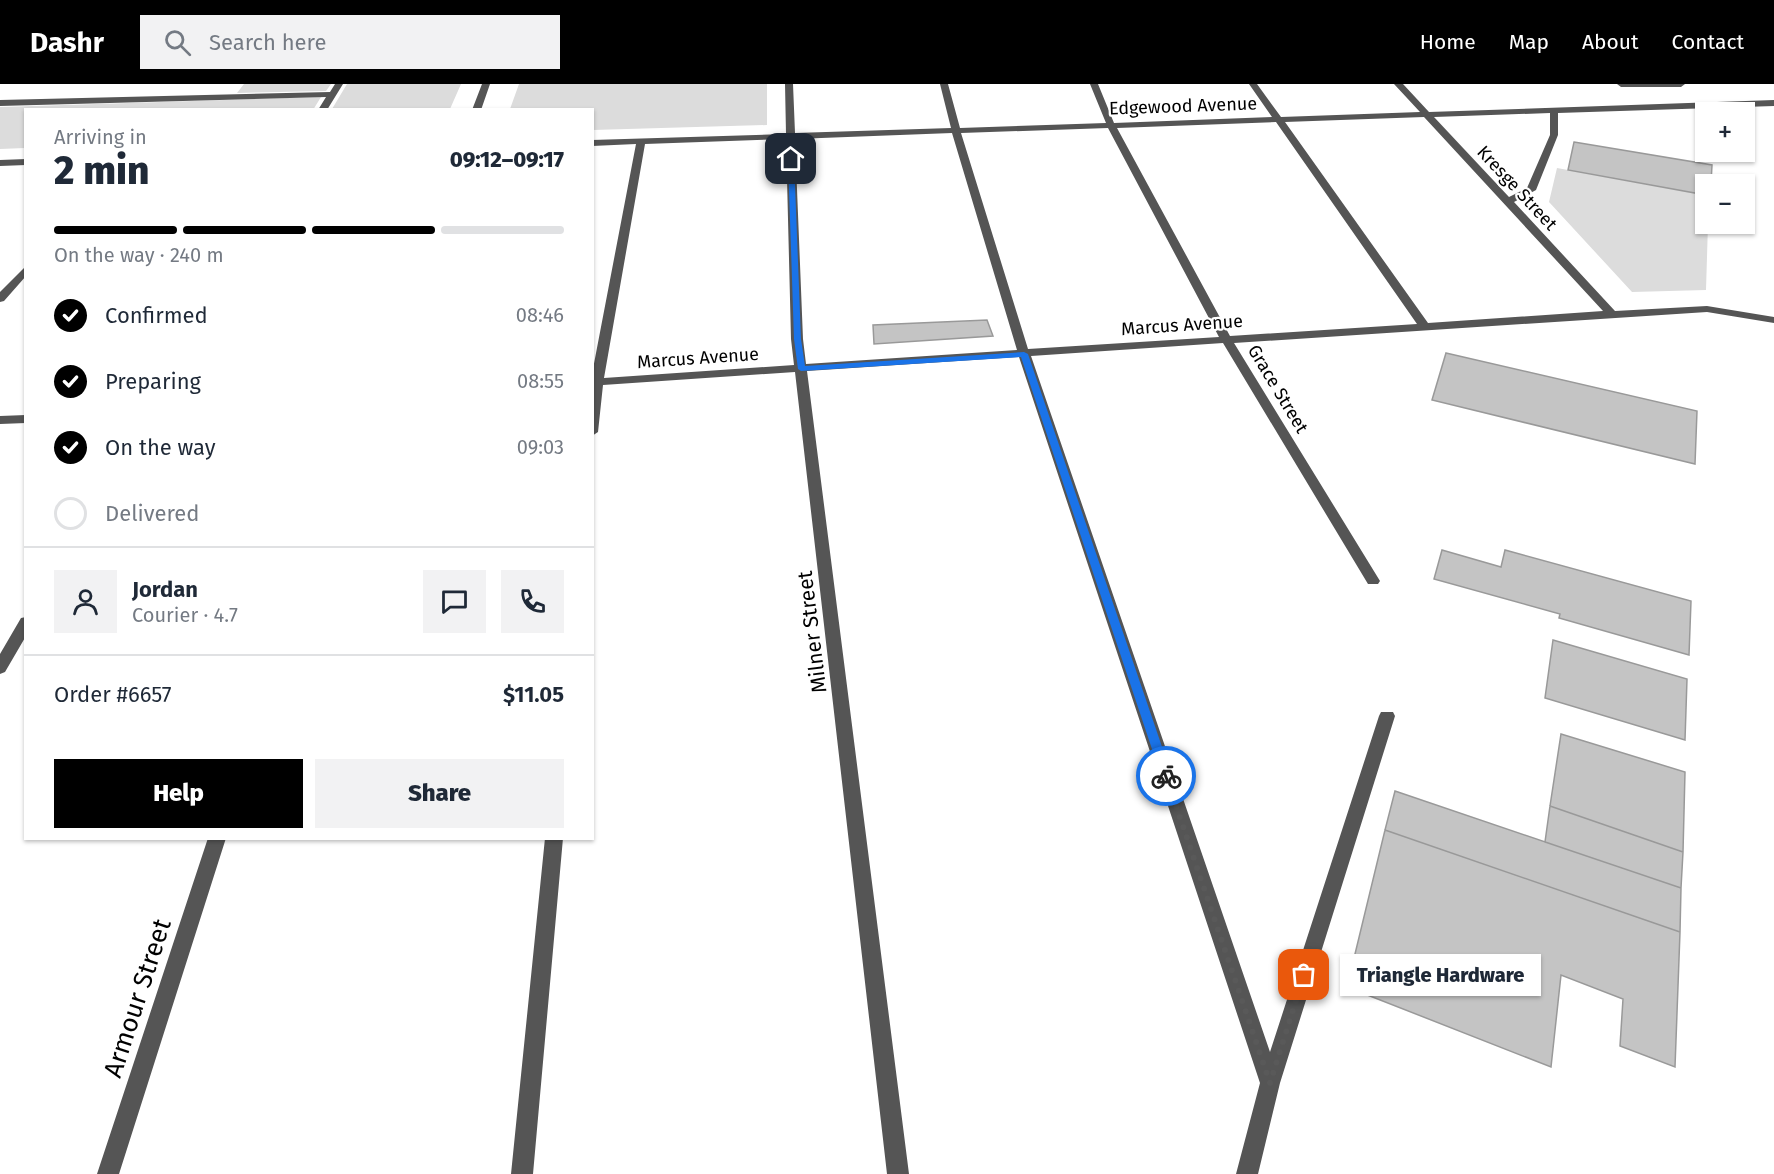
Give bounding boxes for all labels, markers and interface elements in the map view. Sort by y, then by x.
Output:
search box [140,15,560,69]
text: Dashr [30,26,104,59]
icon: search [161,26,194,59]
text: Search here [209,29,326,56]
text: Home [1420,29,1476,55]
text: Map [1509,29,1549,55]
text: About [1582,29,1639,55]
text: Contact [1672,29,1744,55]
street label: Edgewood Avenue [1109,92,1257,120]
map controls [1695,102,1755,234]
button: + [1695,102,1755,162]
text: Arriving in [54,125,147,149]
pin [765,133,816,184]
street label: Kresge Street [1472,141,1562,235]
icon: home [774,142,807,175]
text: 09:12–09:17 [450,146,564,173]
text: 2 min [54,148,150,194]
button: − [1695,174,1755,234]
text: On the way · 240 m [54,243,224,267]
icon: check [54,299,87,332]
text: Confirmed [105,302,208,329]
text: 08:46 [516,303,564,327]
street label: Marcus Avenue [1120,310,1244,340]
street label: Grace Street [1243,341,1313,438]
street label: Marcus Avenue [636,343,760,373]
icon: check [54,365,87,398]
text: Preparing [105,368,201,395]
text: 08:55 [517,369,564,393]
icon: check [54,431,87,464]
text: On the way [105,434,216,461]
text: 09:03 [517,435,564,459]
text: Delivered [105,500,200,527]
street label: Milner Street [792,569,832,695]
button: person [54,570,117,633]
button: chat [423,570,486,633]
button: phone [501,570,564,633]
text: Jordan [132,576,198,603]
text: Courier · 4.7 [132,603,238,627]
text: Order #6657 [54,681,172,708]
text: $11.05 [503,681,564,708]
courier [1136,746,1196,806]
button: Help [54,759,303,828]
button: Share [315,759,564,828]
icon: bike [1150,760,1183,793]
street label: Armour Street [97,914,178,1081]
pin [1278,949,1329,1000]
callout: Triangle Hardware [1340,954,1541,996]
icon: bag [1287,958,1320,991]
text: Triangle Hardware [1357,963,1524,987]

